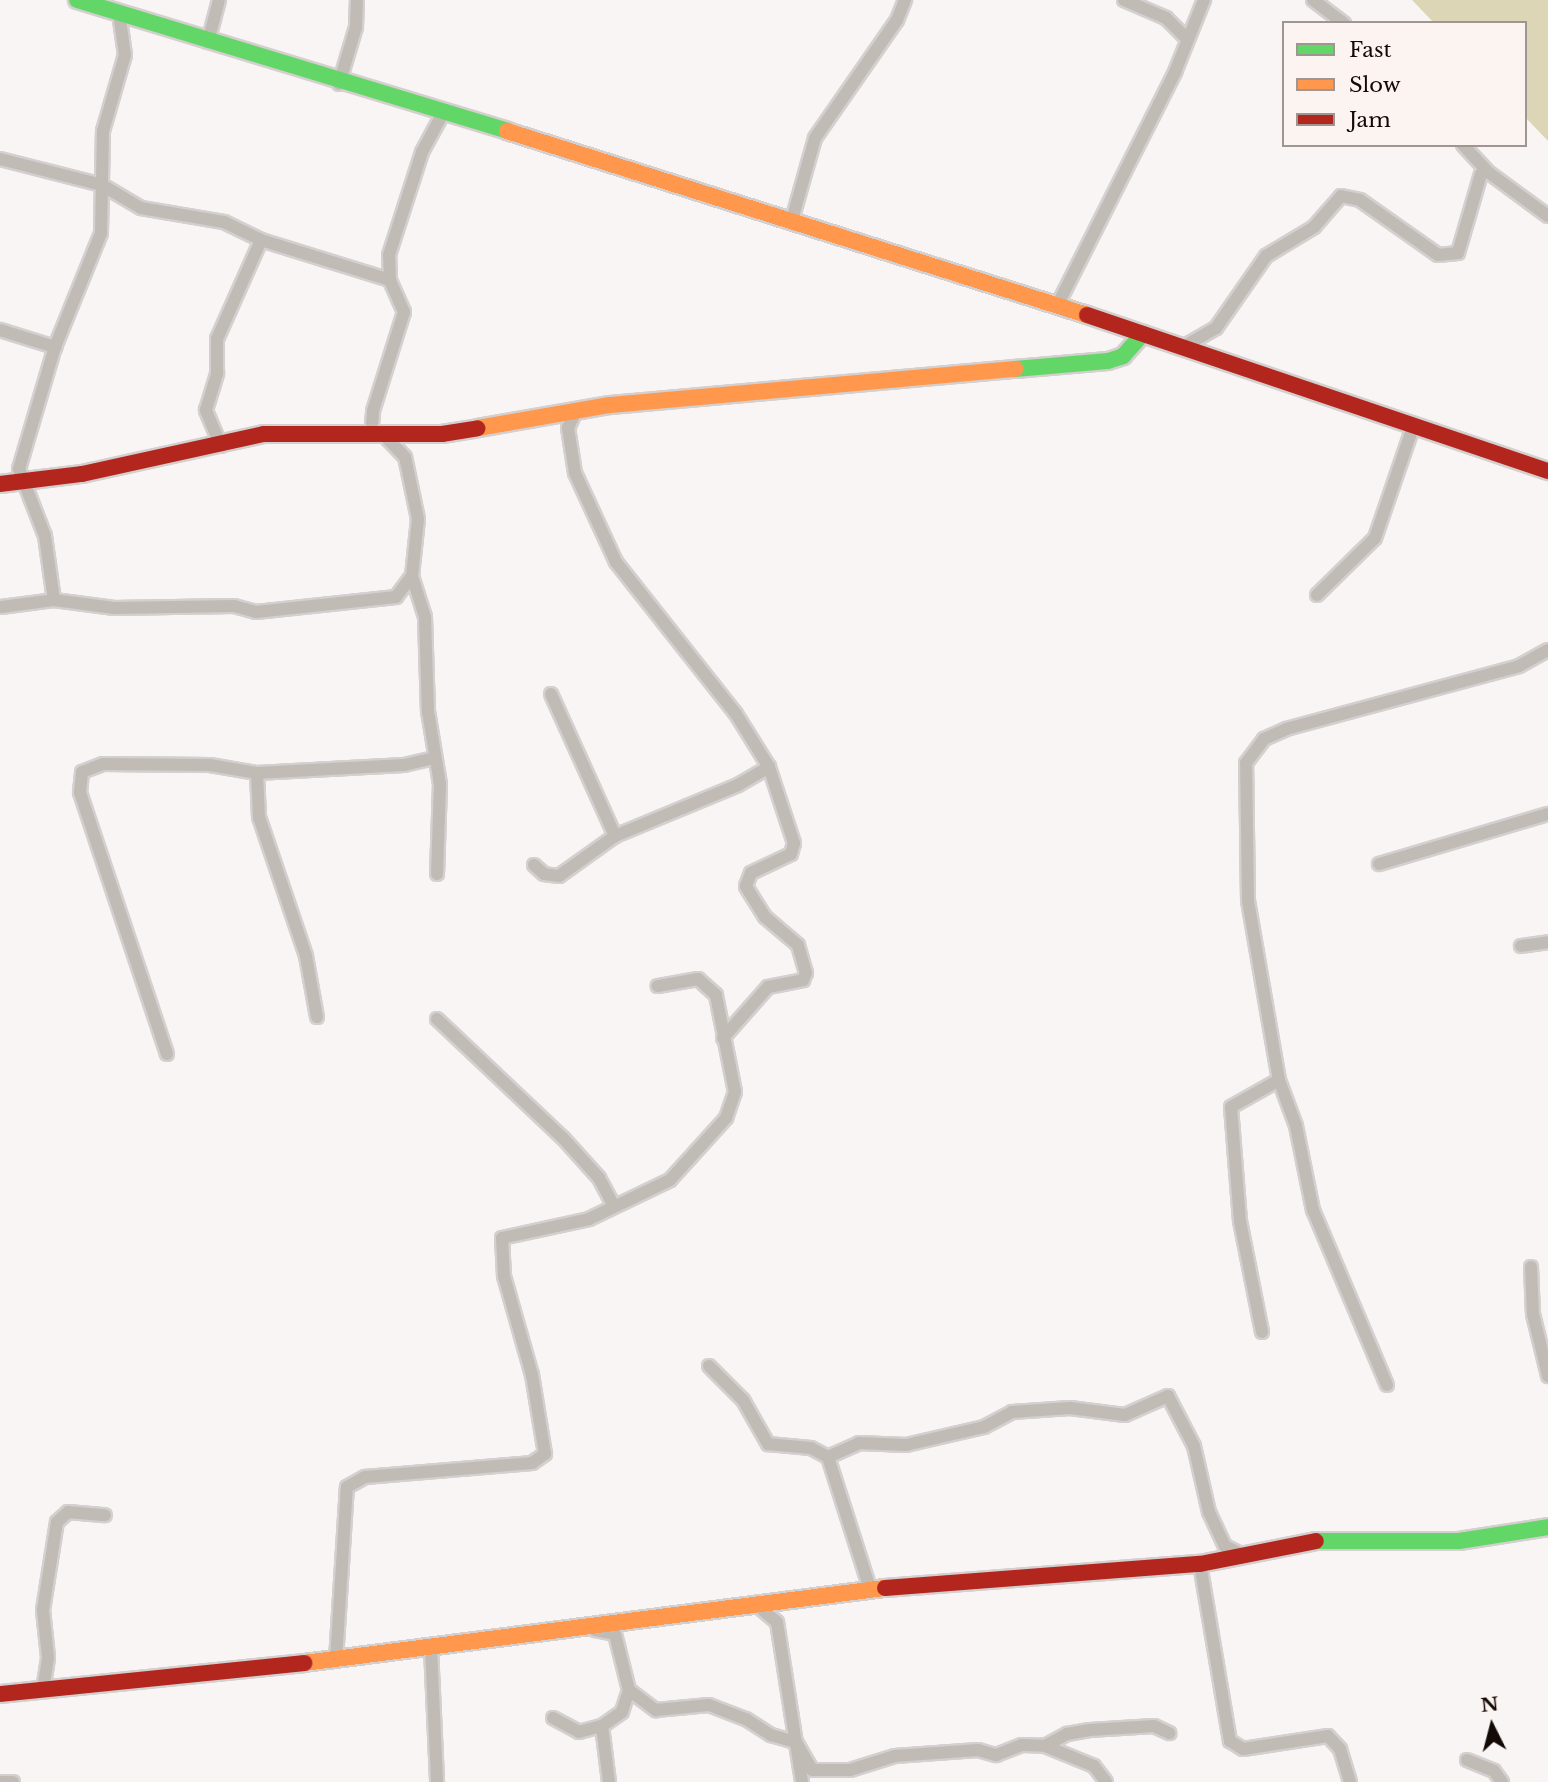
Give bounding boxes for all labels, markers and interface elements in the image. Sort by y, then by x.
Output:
legend [1282,21,1527,147]
text: Fast [1349,37,1391,63]
text: Slow [1349,72,1401,98]
text: Jam [1349,107,1391,133]
north arrow [1457,1691,1527,1761]
text: N [1480,1692,1500,1717]

